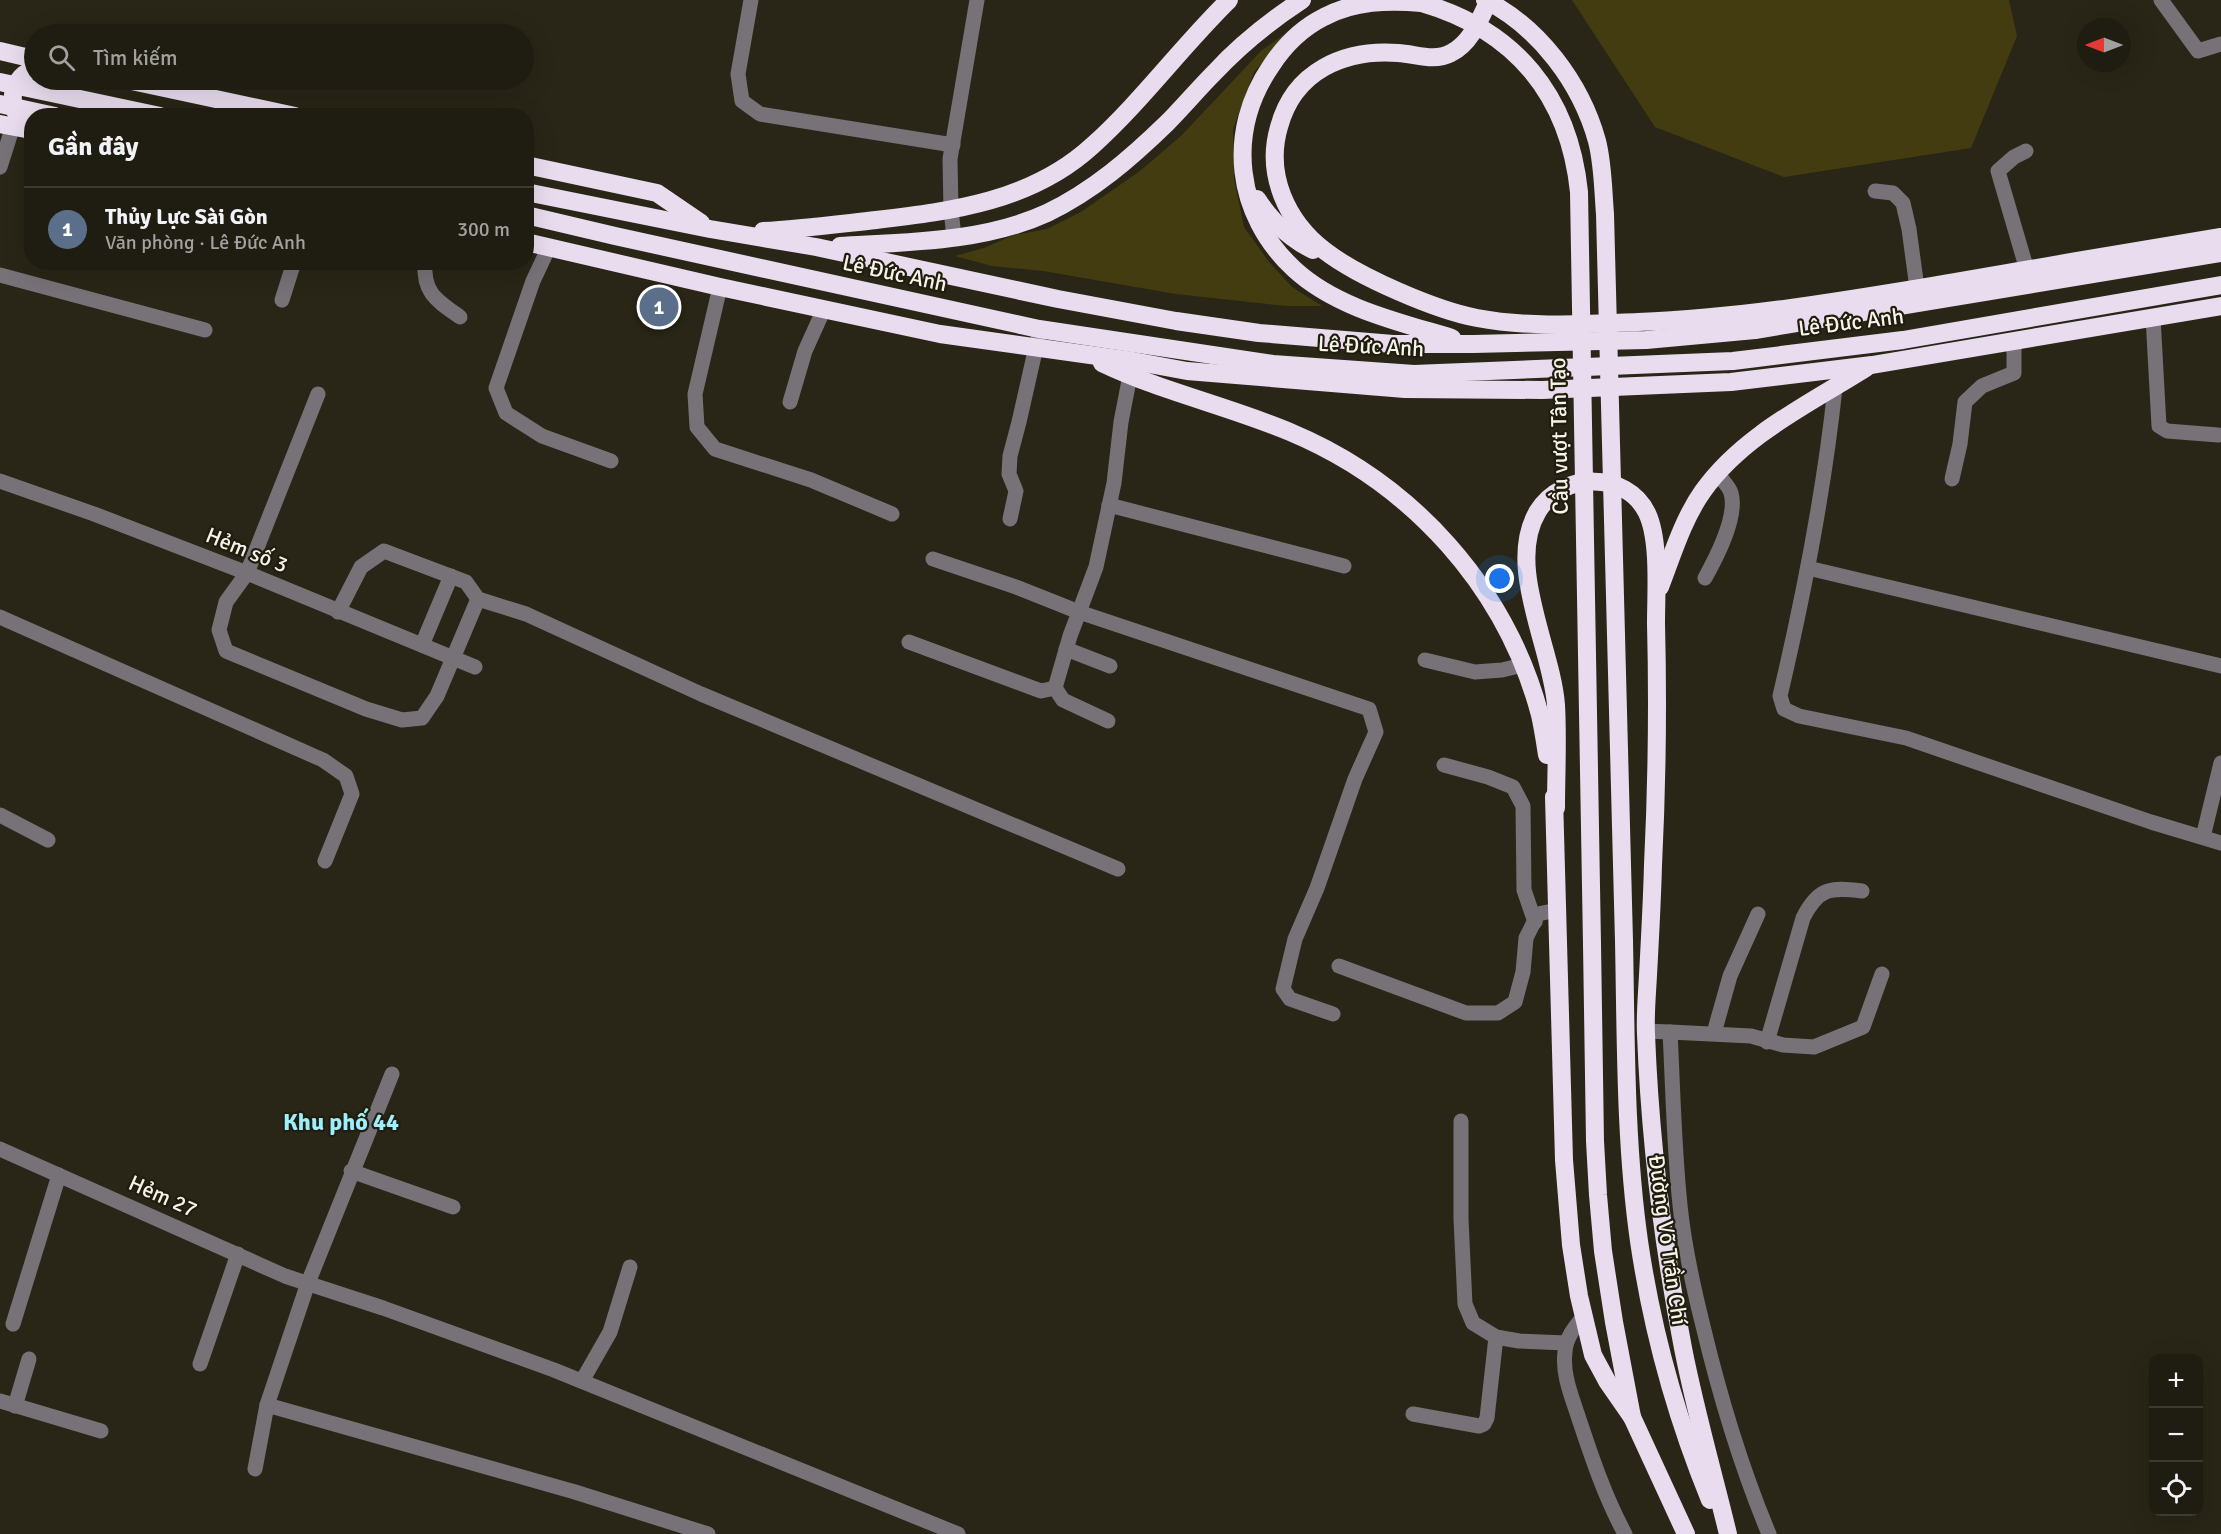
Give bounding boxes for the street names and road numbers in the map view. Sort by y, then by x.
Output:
street label: Lê Đức Anh [840,249,950,297]
street label: Lê Đức Anh [1797,302,1905,342]
street label: Lê Đức Anh [1317,330,1425,362]
street label: Cầu vượt Tân Tạo [1544,357,1574,515]
street label: Hẻm số 3 [202,521,292,579]
street label: Đường Võ Trần Chí [1643,1153,1693,1327]
street label: Hẻm 27 [125,1169,201,1223]

